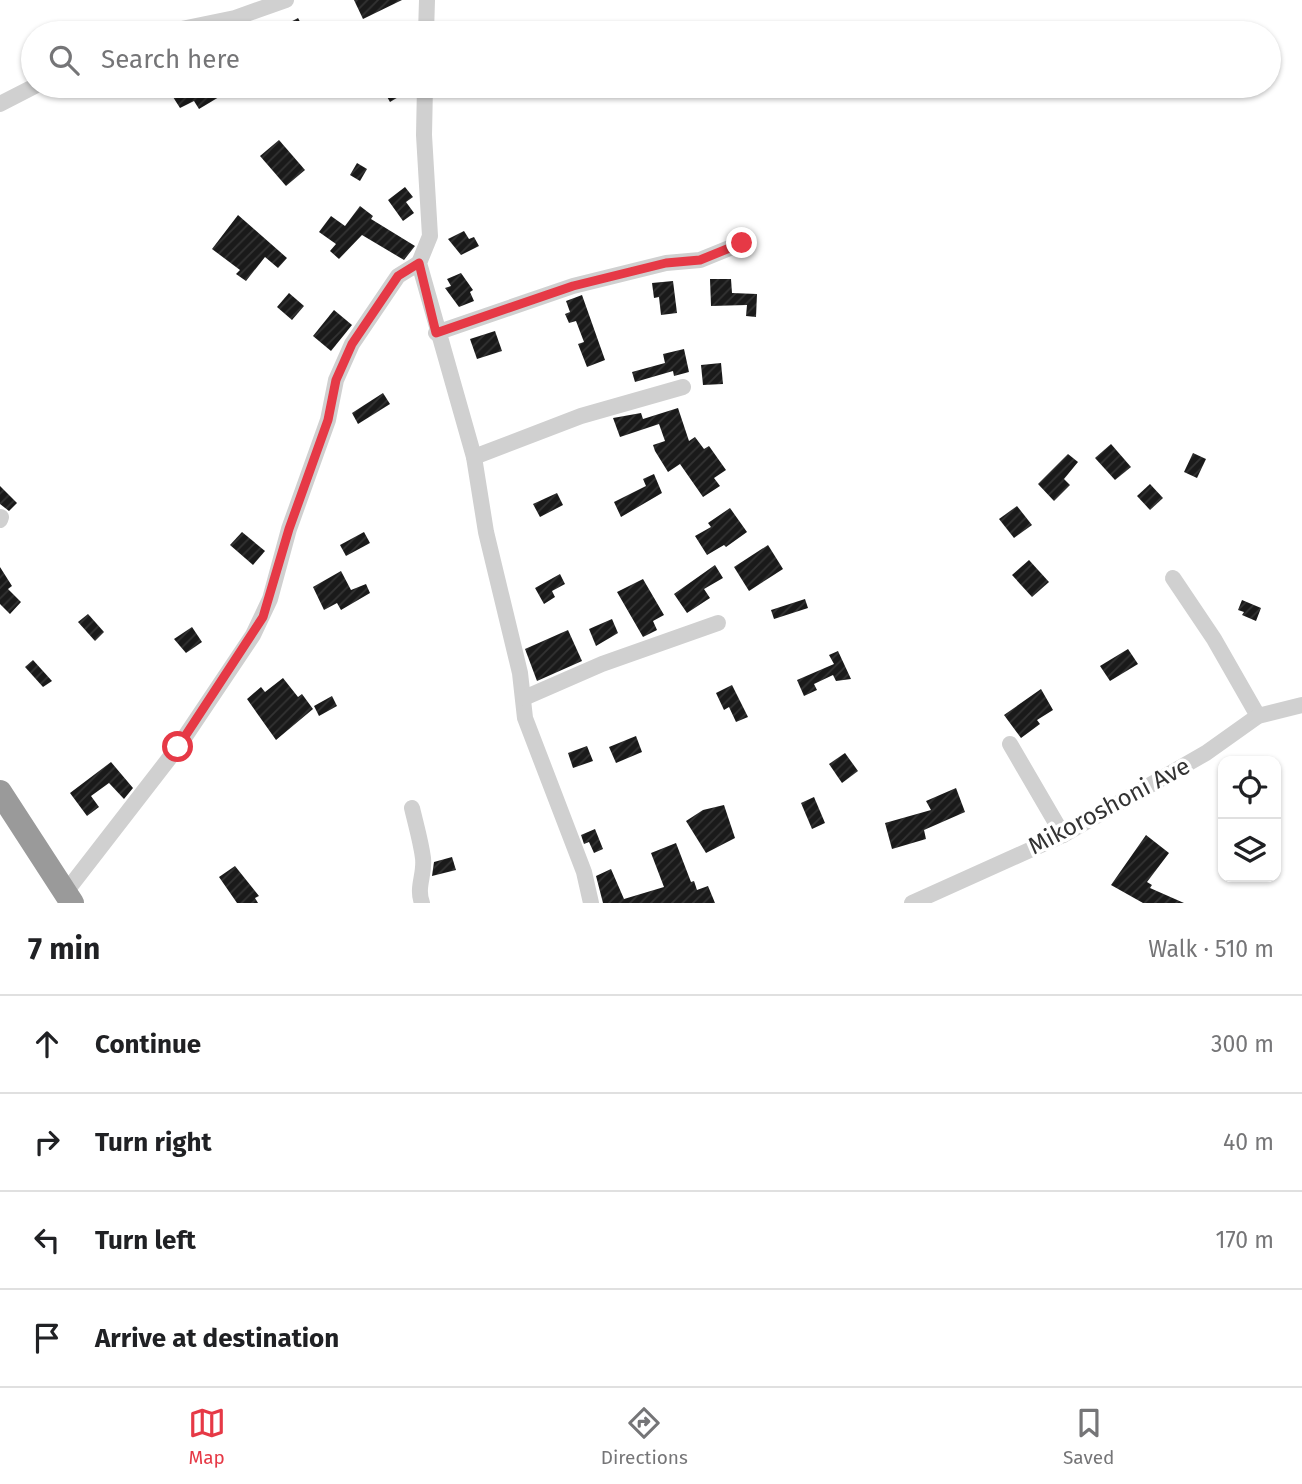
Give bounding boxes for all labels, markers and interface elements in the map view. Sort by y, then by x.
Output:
search box [21,21,1281,98]
icon: search [45,41,83,79]
text: Search here [101,44,240,75]
route end [726,227,757,258]
route start [162,731,193,762]
street label: Mikoroshoni Ave [1023,752,1195,860]
map controls [1218,756,1281,882]
button: locate [1218,756,1281,819]
button: layers [1218,819,1281,882]
text: 7 min [28,931,100,967]
text: Walk · 510 m [1148,935,1274,963]
icon: ahead [28,1025,66,1063]
text: Continue [95,1029,201,1060]
text: 300 m [1211,1030,1274,1058]
icon: right [28,1123,66,1161]
text: Turn right [95,1127,212,1158]
text: 40 m [1223,1128,1274,1156]
icon: left [28,1221,66,1259]
text: Turn left [95,1225,196,1256]
text: 170 m [1215,1226,1274,1254]
icon: arrive [28,1319,66,1357]
text: Arrive at destination [95,1323,339,1354]
tab: Map [188,1404,226,1469]
tab: Directions [601,1404,688,1469]
tab: Saved [1063,1404,1114,1469]

